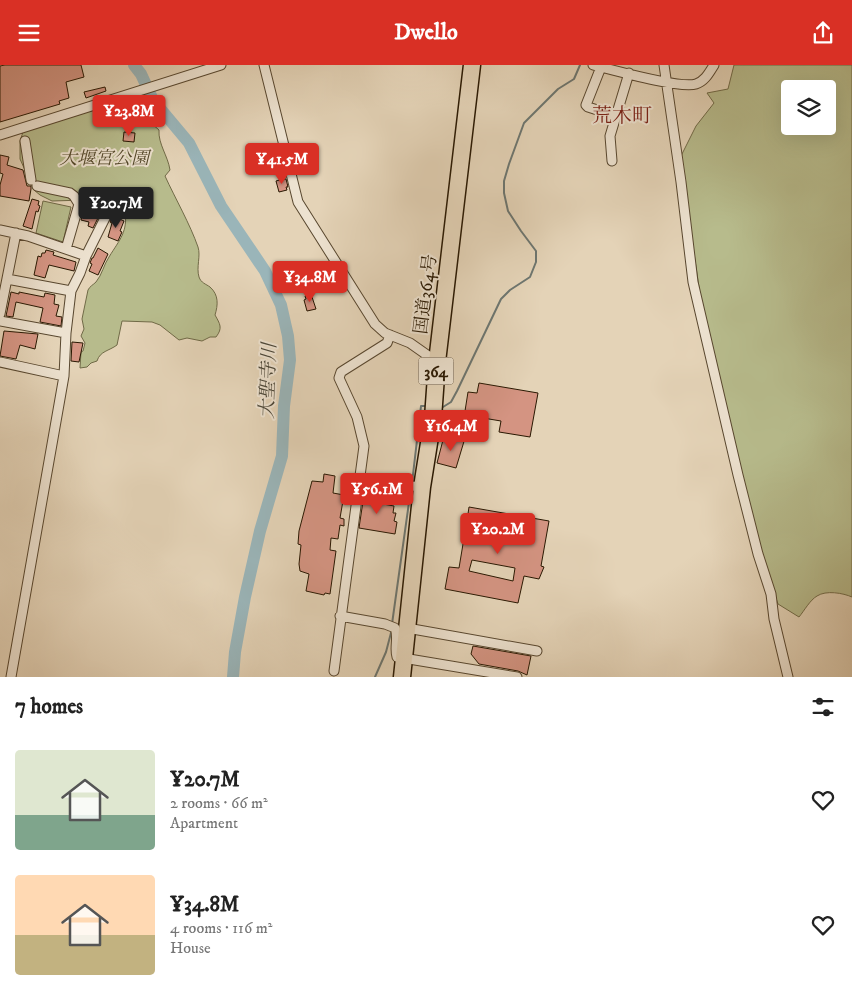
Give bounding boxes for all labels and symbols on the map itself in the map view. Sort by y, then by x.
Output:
pin: ¥23.8M [88,95,170,137]
district label: 荒木町 [592,104,652,129]
pin: ¥41.5M [241,143,323,185]
park label: 大堰宮公園 [59,148,152,170]
pin: ¥20.7M [75,186,157,229]
street label: 国道364号 [410,253,442,335]
pin: ¥34.8M [269,261,351,303]
water label: 大聖寺川 [256,341,281,419]
road number: 364 [418,357,454,385]
pin: ¥16.4M [410,409,492,452]
pin: ¥56.1M [336,473,418,515]
pin: ¥20.2M [457,513,539,555]

